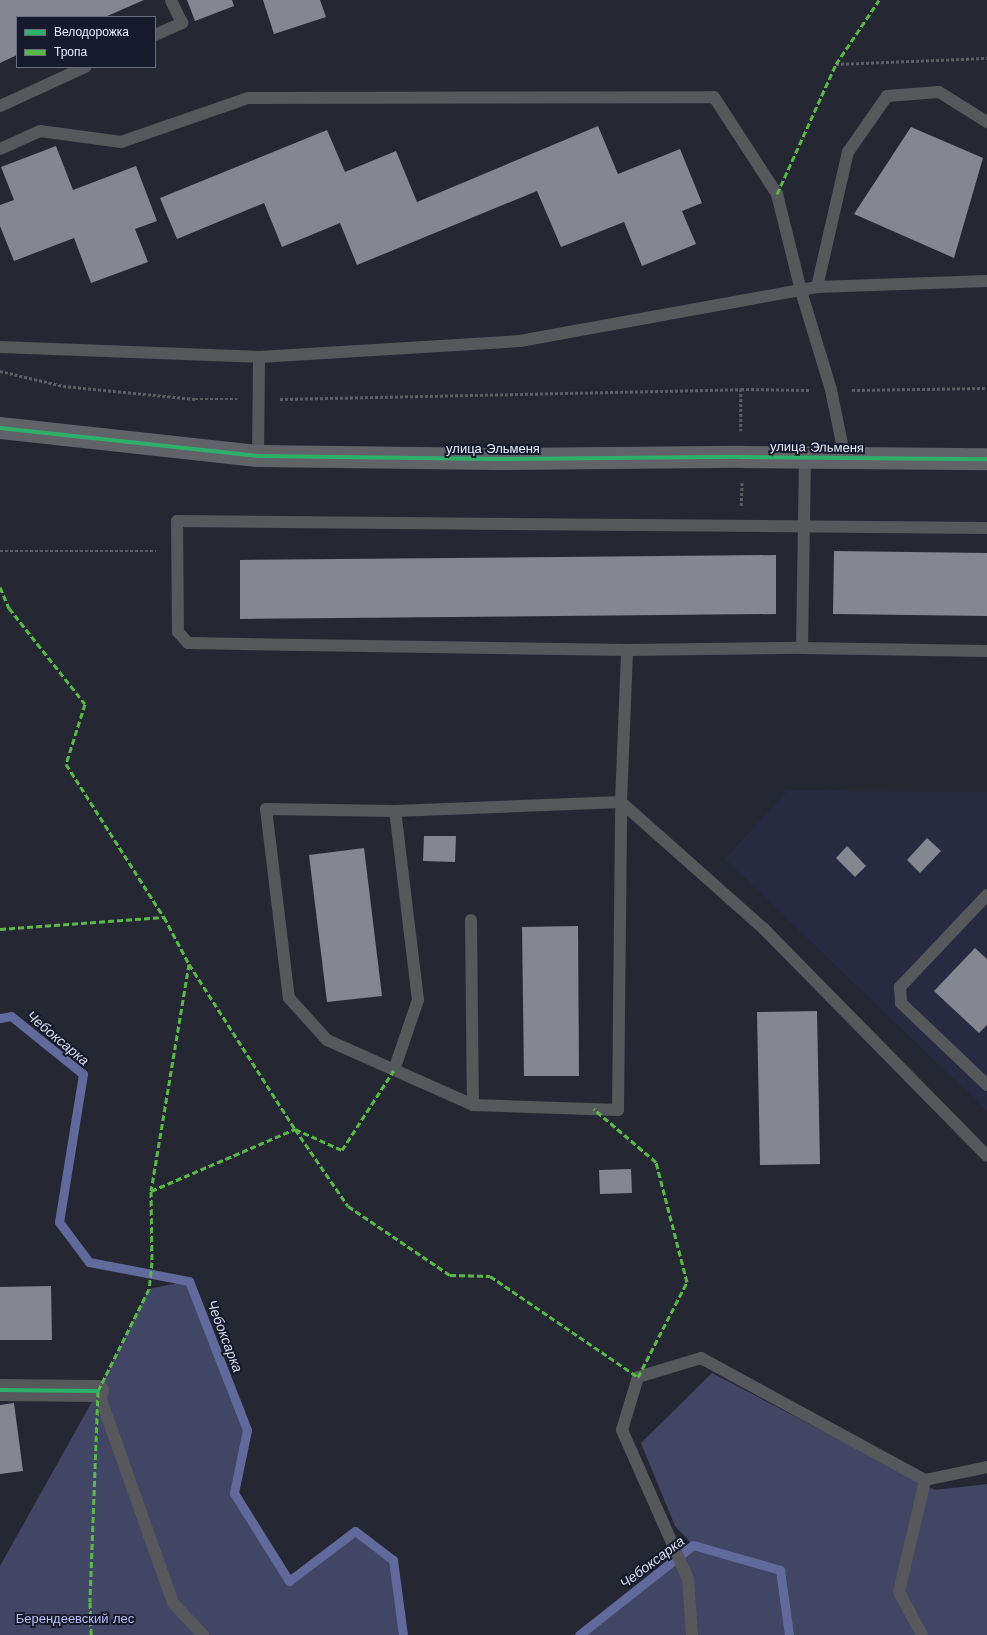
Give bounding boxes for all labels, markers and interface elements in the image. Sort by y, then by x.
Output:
legend [16,16,156,68]
text: Велодорожка [54,25,129,39]
text: Тропа [54,45,87,59]
street label: улица Эльменя [770,439,864,457]
street label: улица Эльменя [446,441,540,457]
water label: Чебоксарка [23,1007,93,1069]
water label: Чебоксарка [203,1297,247,1375]
water label: Чебоксарка [616,1532,688,1592]
park label: Берендеевский лес [16,1611,134,1627]

